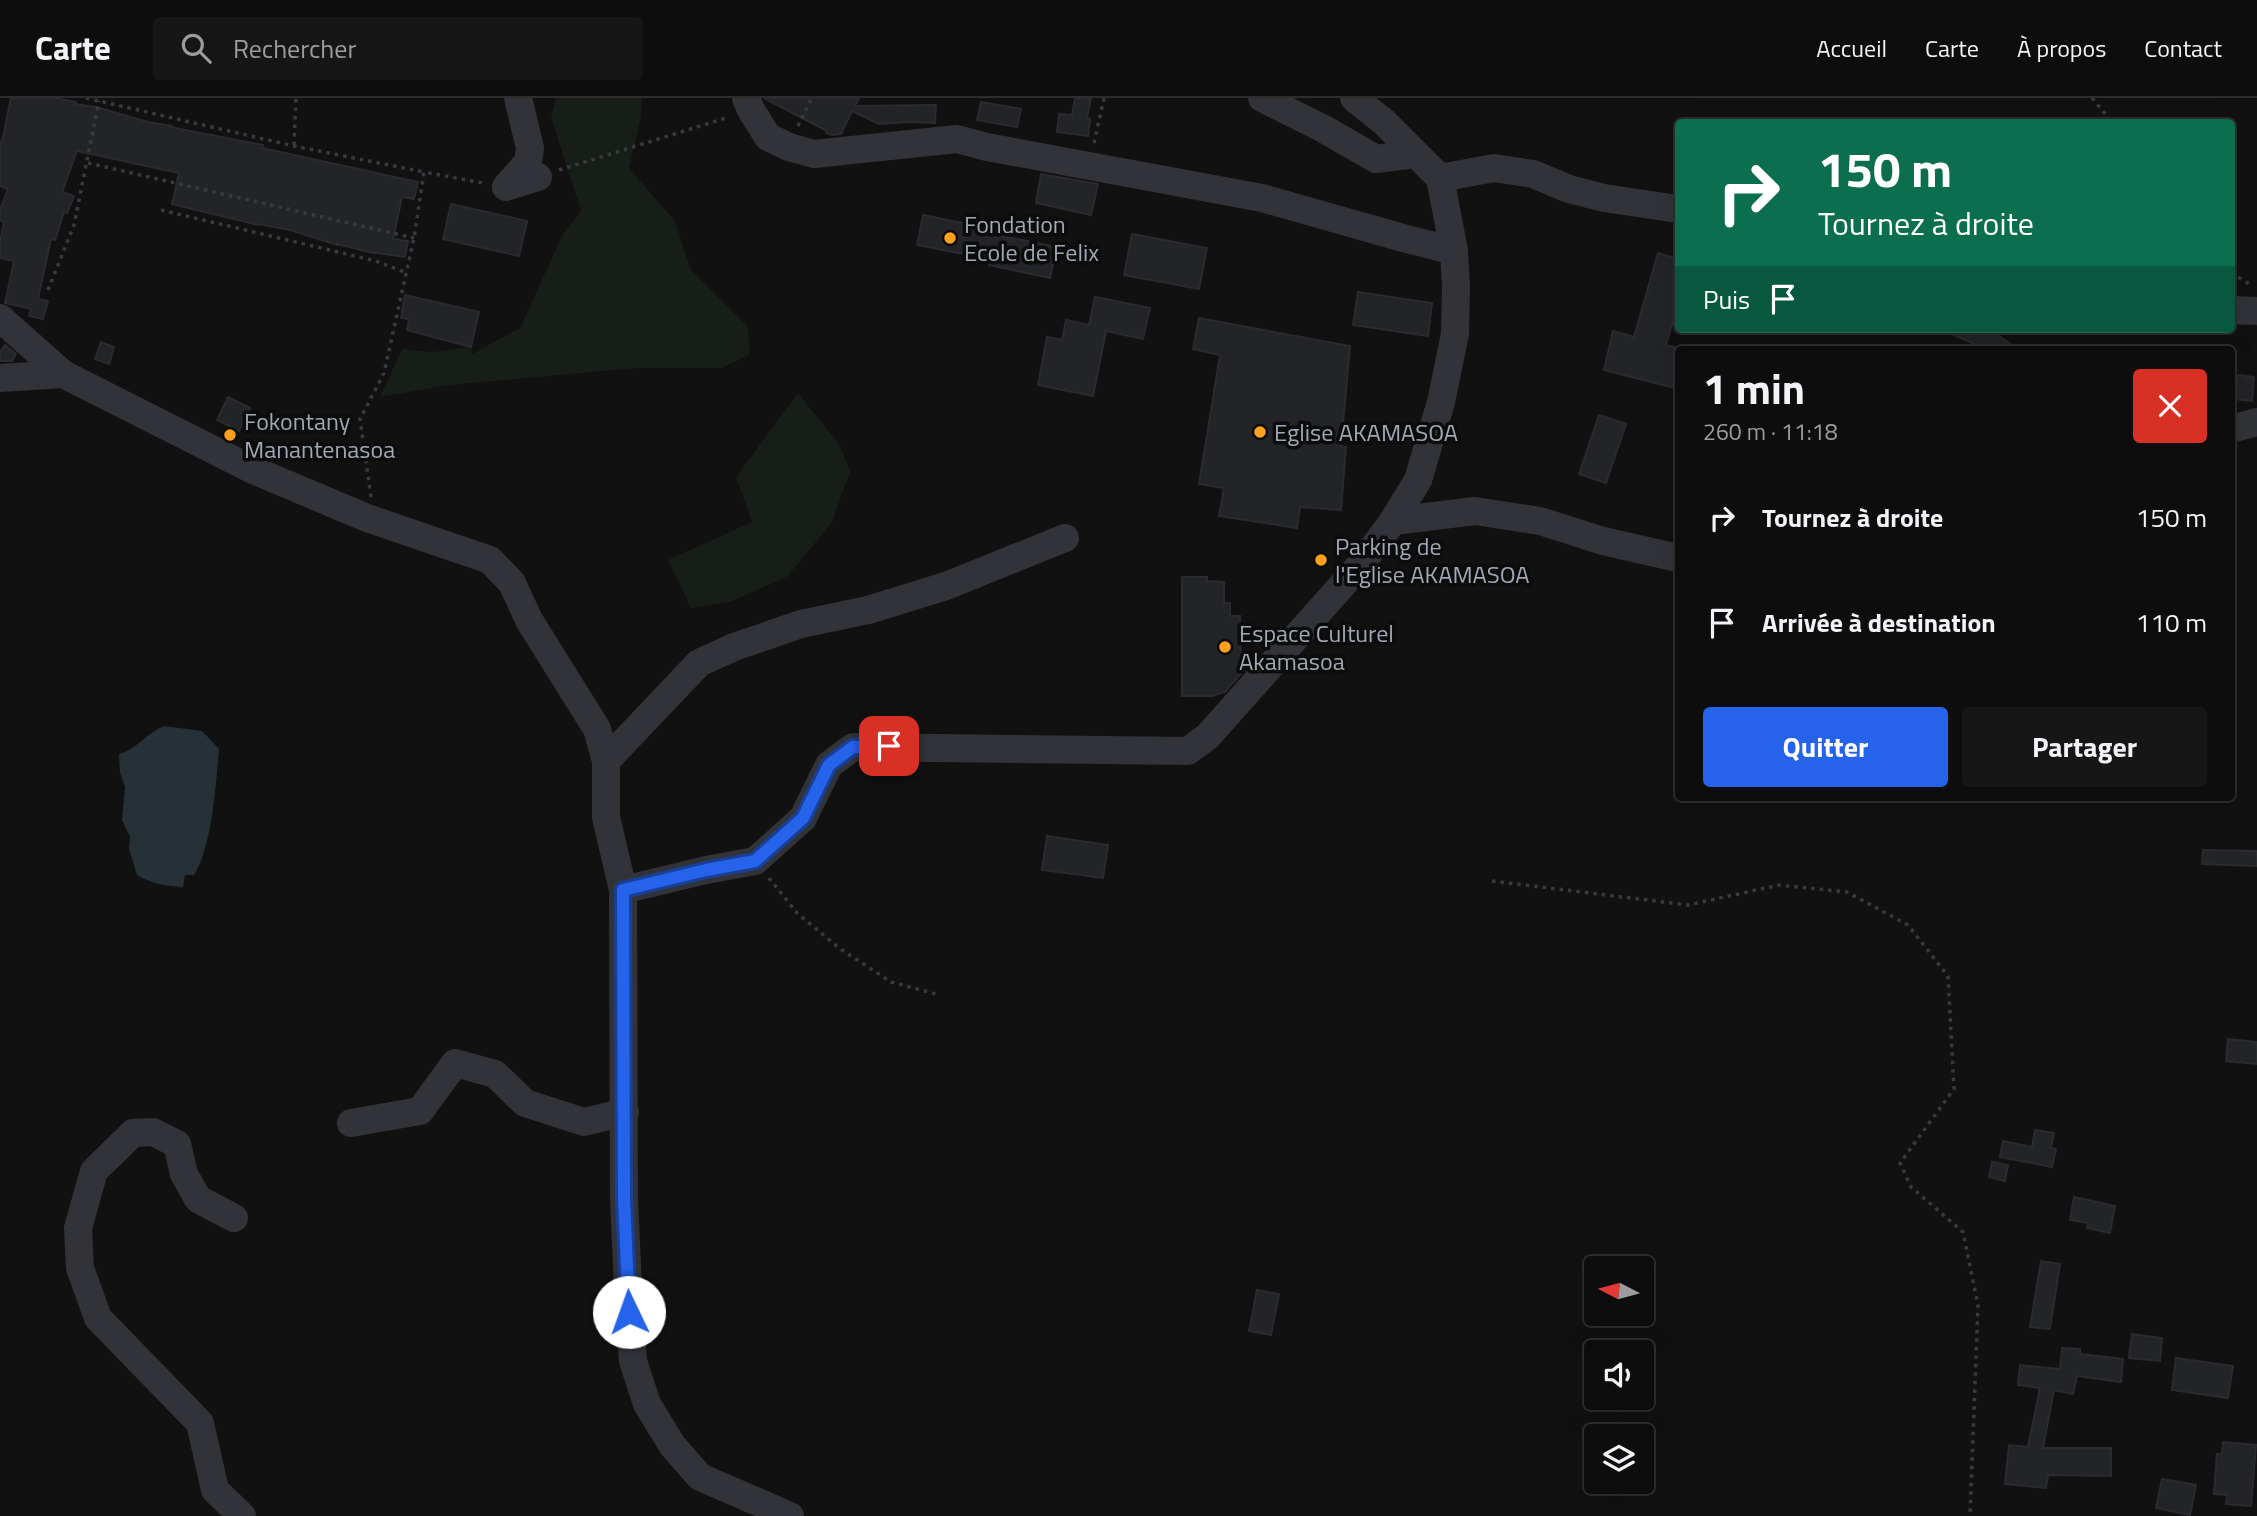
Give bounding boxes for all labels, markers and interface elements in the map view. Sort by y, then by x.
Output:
search box [153,17,643,80]
text: Carte [35,23,111,73]
icon: search [177,29,215,67]
text: Rechercher [233,29,356,68]
text: Accueil [1816,30,1887,66]
text: Carte [1925,30,1979,66]
text: À propos [2017,30,2106,66]
text: Contact [2144,30,2222,66]
text: 150 m [1818,131,1952,206]
icon: right [1703,147,1794,238]
text: Tournez à droite [1818,199,2034,247]
place label: Fondation Ecole de Felix [964,206,1099,270]
marker: Fondation Ecole de Felix [942,230,958,246]
text: Puis [1703,280,1750,319]
icon: arrive [1764,280,1802,318]
text: 1 min [1703,356,1805,420]
button: close [2133,369,2207,443]
place label: Fokontany Manantenasoa [244,403,395,467]
place label: Eglise AKAMASOA [1274,414,1458,450]
text: 260 m · 11:18 [1703,414,1838,449]
marker: Eglise AKAMASOA [1252,424,1268,440]
marker: Fokontany Manantenasoa [222,427,238,443]
text: Tournez à droite [1762,498,1943,537]
text: 150 m [2136,498,2207,537]
icon: right [1703,499,1741,537]
place label: Parking de l'Eglise AKAMASOA [1335,528,1530,592]
marker: Parking de l'Eglise AKAMASOA [1313,552,1329,568]
text: Arrivée à destination [1762,603,1996,642]
text: 110 m [2136,603,2207,642]
icon: arrive [1703,604,1741,642]
place label: Espace Culturel Akamasoa [1239,615,1394,679]
marker: Espace Culturel Akamasoa [1217,639,1233,655]
button: Quitter [1703,707,1948,787]
button: Partager [1962,707,2207,787]
pin [859,716,919,776]
icon: arrive [870,727,908,765]
north arrow [1584,1256,1654,1326]
map controls [1584,1256,1654,1494]
position arrow [592,1275,666,1349]
button: sound [1584,1340,1654,1410]
button: layers [1584,1424,1654,1494]

